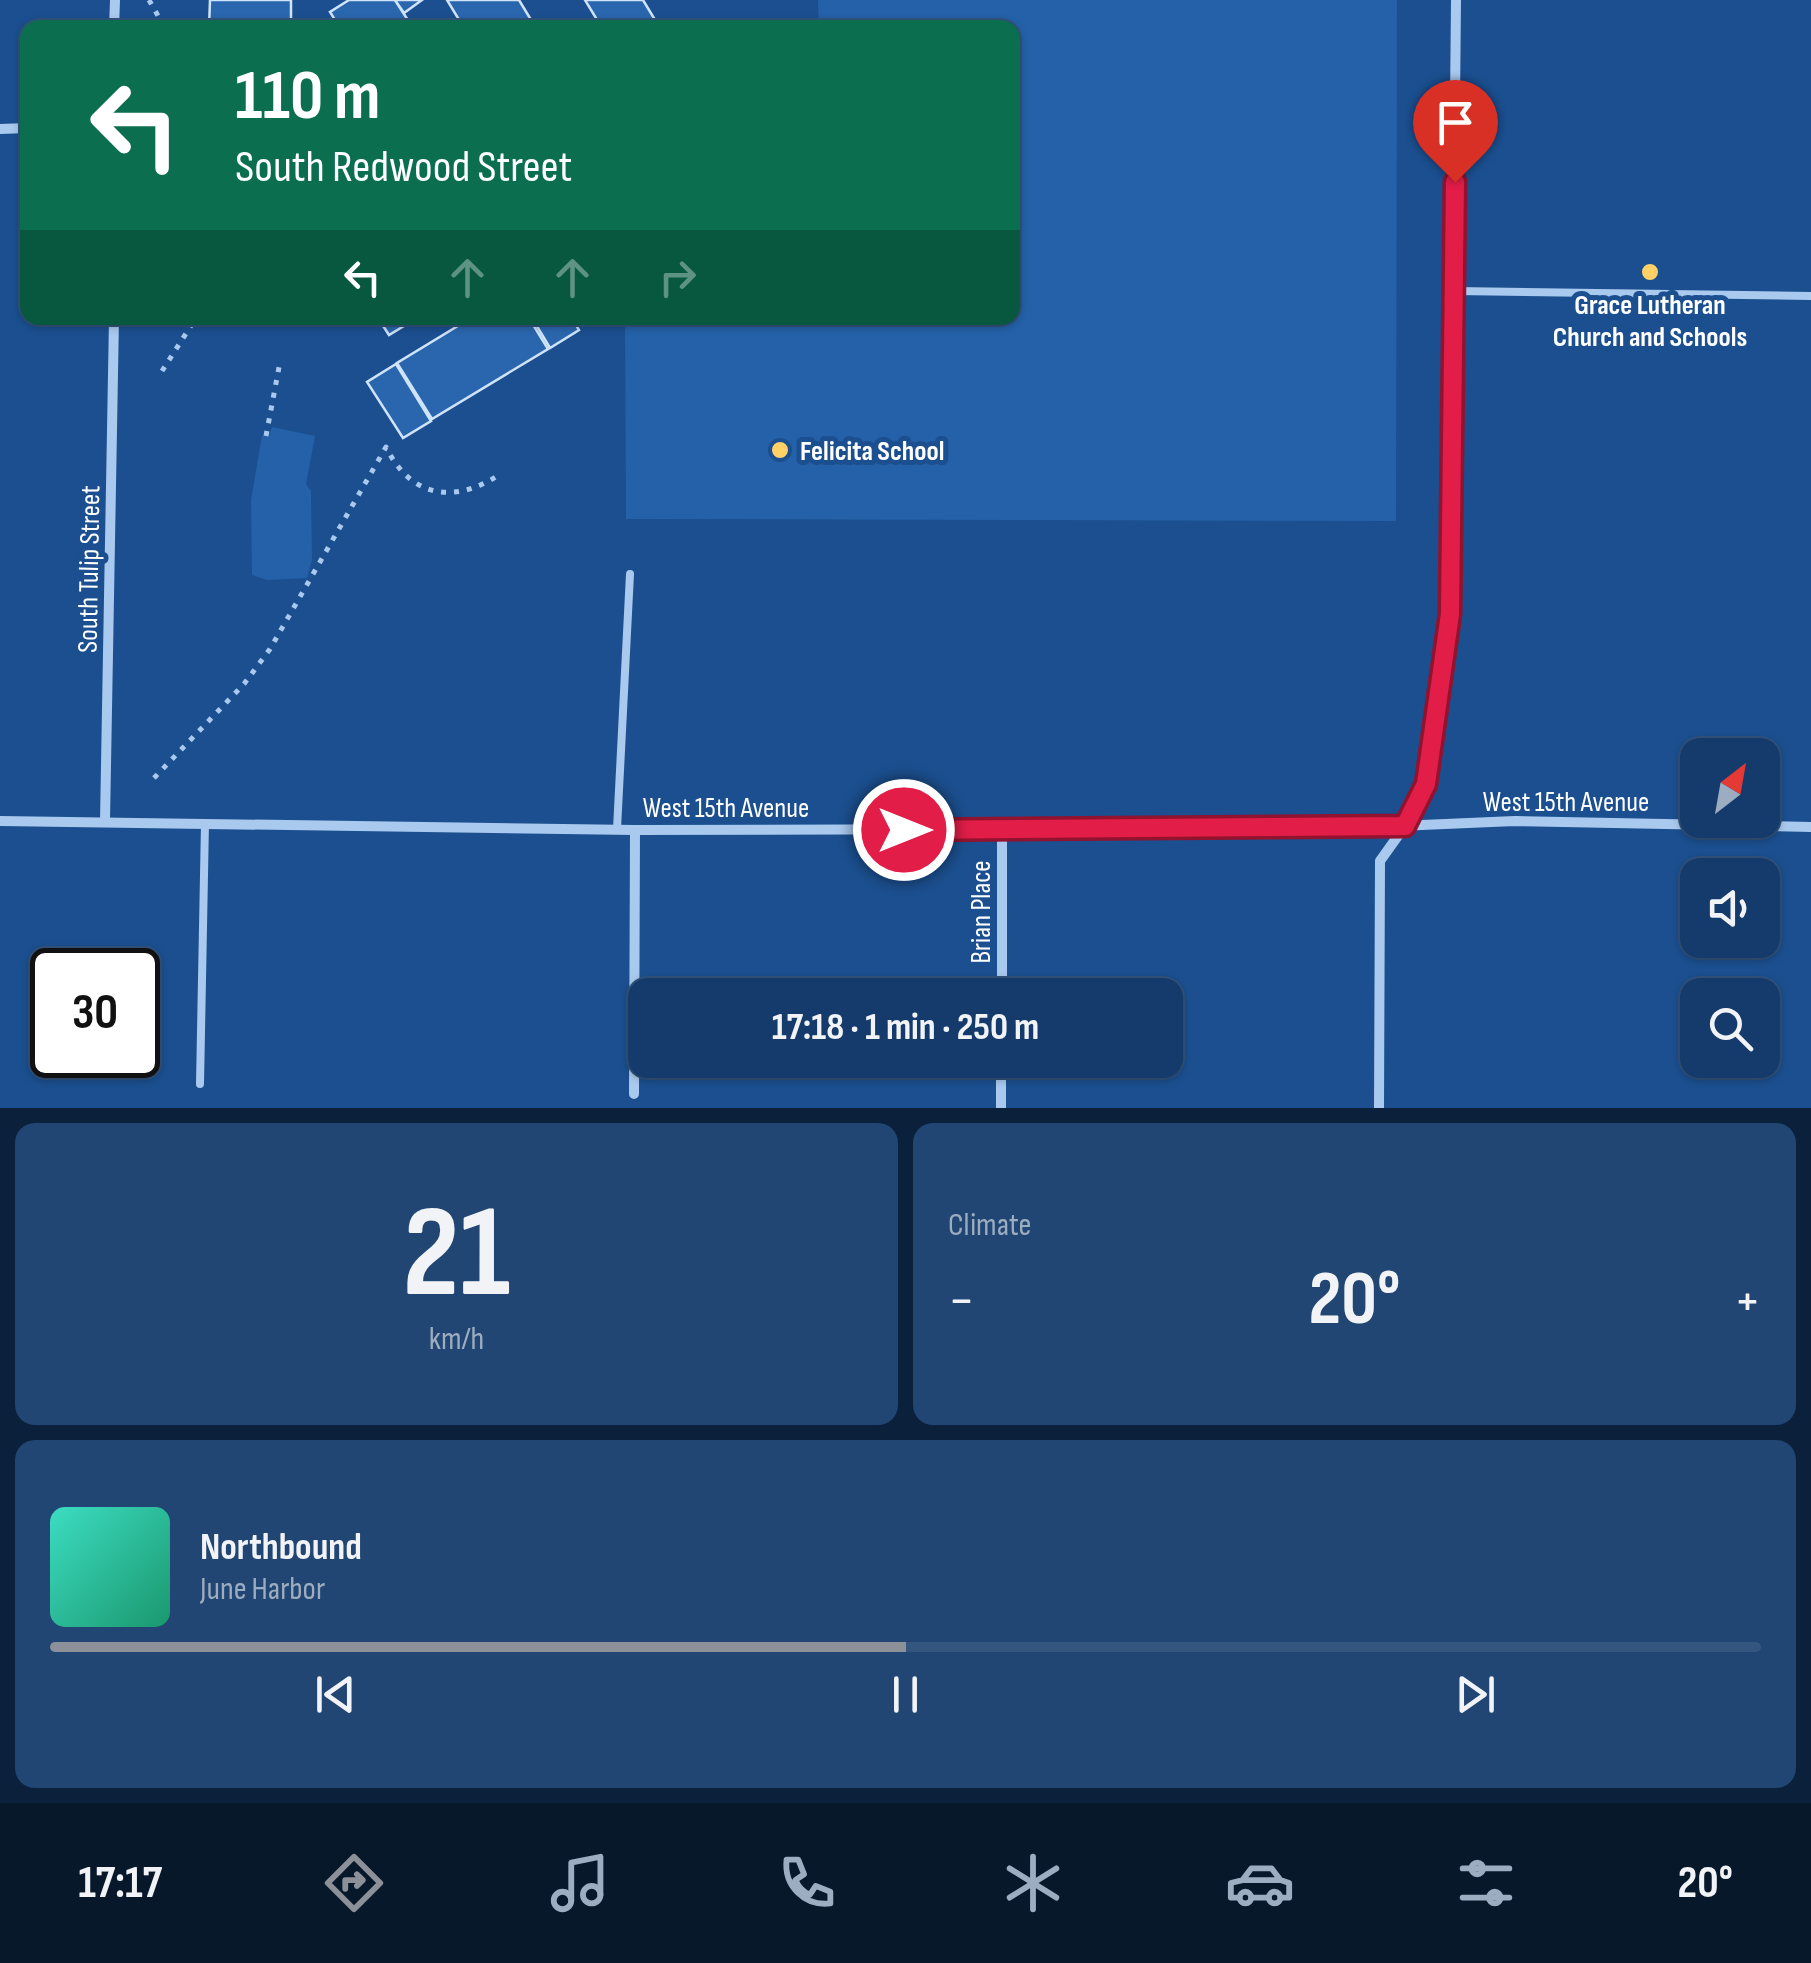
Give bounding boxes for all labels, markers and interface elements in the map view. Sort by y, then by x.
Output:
text: 110 m [235,55,381,139]
icon: left [70,60,200,190]
pin [1413,80,1498,183]
icon: arrive [1428,95,1483,150]
text: South Redwood Street [235,140,572,195]
icon: left [335,250,390,305]
icon: ahead [440,250,495,305]
icon: ahead [545,250,600,305]
icon: right [650,250,705,305]
marker: Grace Lutheran Church and Schools [1639,261,1661,283]
place label: Grace Lutheran Church and Schools [1553,289,1747,354]
place label: Felicita School [800,435,944,468]
marker: Felicita School [769,439,791,461]
street label: South Tulip Street [72,485,107,653]
north arrow [1680,738,1780,838]
map controls [1680,738,1780,1078]
position arrow [852,778,956,882]
street label: West 15th Avenue [1483,786,1649,819]
street label: West 15th Avenue [643,792,809,825]
button: sound [1680,858,1780,958]
street label: Brian Place [965,860,998,964]
speed limit sign: 30 [30,948,160,1078]
button: search [1680,978,1780,1078]
text: 17:18 · 1 min · 250 m [772,1005,1039,1050]
text: 21 [402,1177,511,1333]
text: Climate [948,1206,1031,1245]
text: 20° [1308,1255,1401,1346]
text: − [948,1268,975,1335]
text: + [1734,1268,1761,1335]
text: km/h [429,1320,484,1359]
text: Northbound [200,1525,362,1570]
text: June Harbor [200,1570,325,1609]
icon: previous [308,1667,363,1722]
icon: pause [878,1667,933,1722]
icon: next [1448,1667,1503,1722]
icon: directions [319,1848,389,1918]
icon: music [545,1848,615,1918]
icon: phone [772,1848,842,1918]
icon: climate [998,1848,1068,1918]
icon: car [1225,1848,1295,1918]
icon: filters [1451,1848,1521,1918]
text: 17:17 [78,1856,162,1911]
text: 20° [1678,1856,1733,1911]

